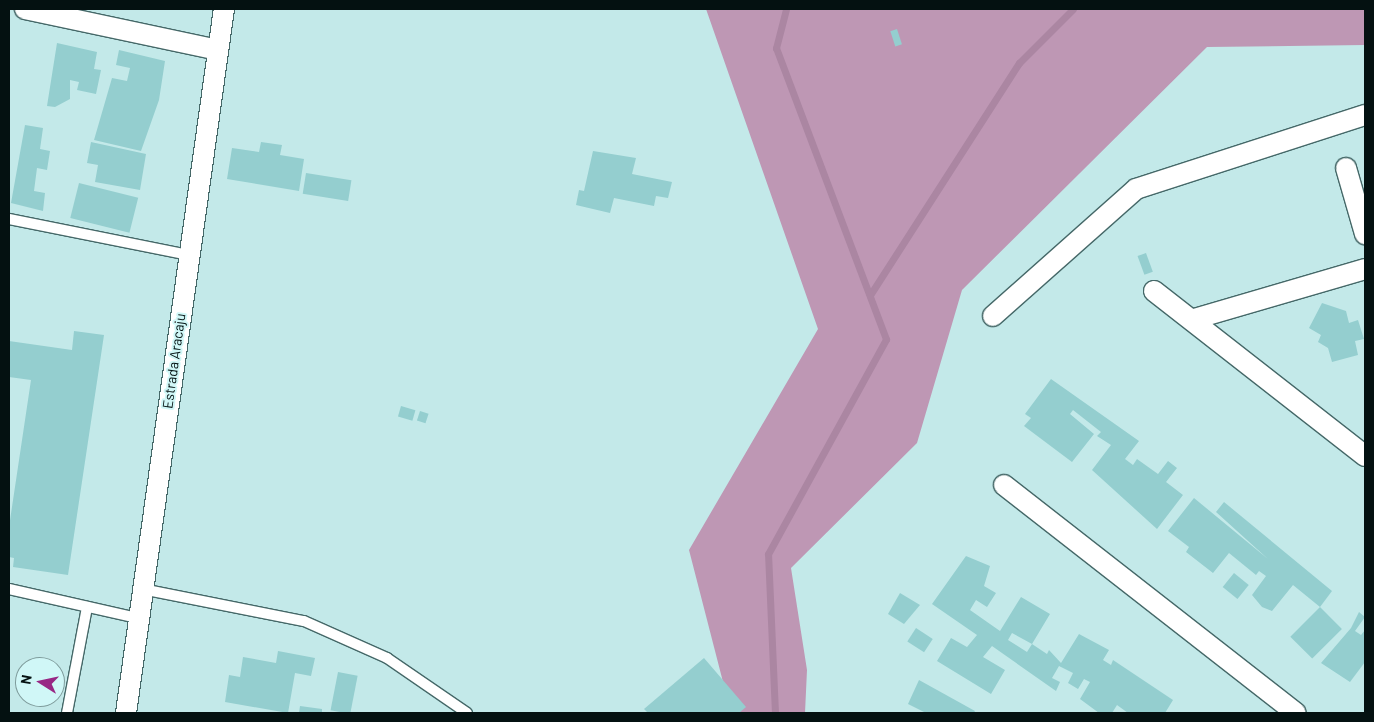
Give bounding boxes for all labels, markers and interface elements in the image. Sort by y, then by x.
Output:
street label: Estrada Aracaju [159,312,189,410]
north arrow [15,657,65,707]
text: N [17,673,35,686]

